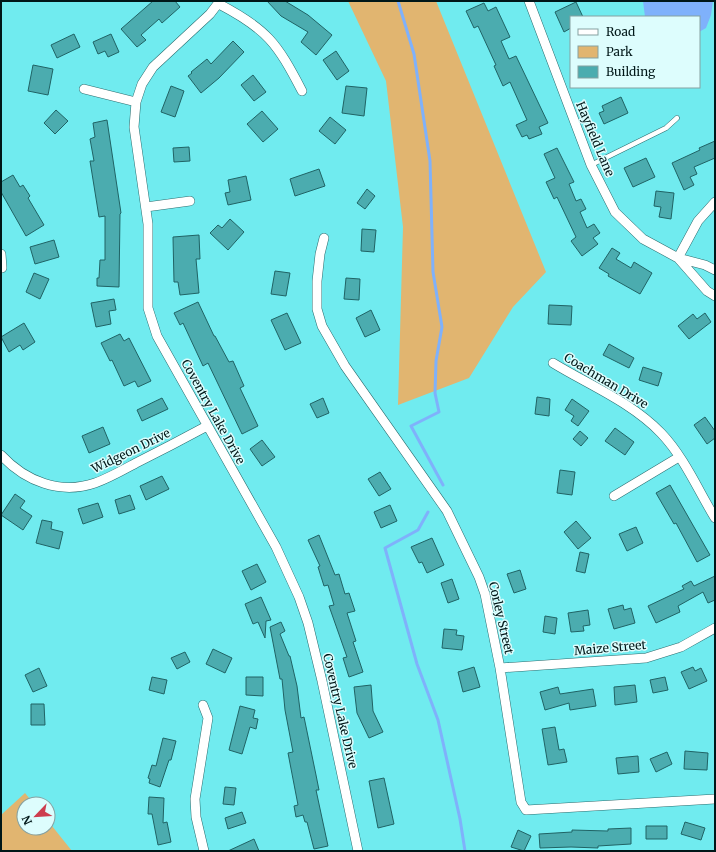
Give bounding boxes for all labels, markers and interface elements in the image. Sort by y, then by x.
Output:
legend [570,16,700,88]
text: Road [606,24,635,39]
text: Park [606,44,633,59]
text: Building [606,64,656,79]
street label: Hayfield Lane [573,99,618,178]
street label: Coachman Drive [561,350,651,412]
street label: Coventry Lake Drive [178,357,248,467]
street label: Widgeon Drive [88,425,172,476]
street label: Corley Street [486,580,517,656]
street label: Maize Street [573,637,647,658]
street label: Coventry Lake Drive [320,652,361,770]
north arrow [16,796,56,836]
text: N [19,813,35,827]

